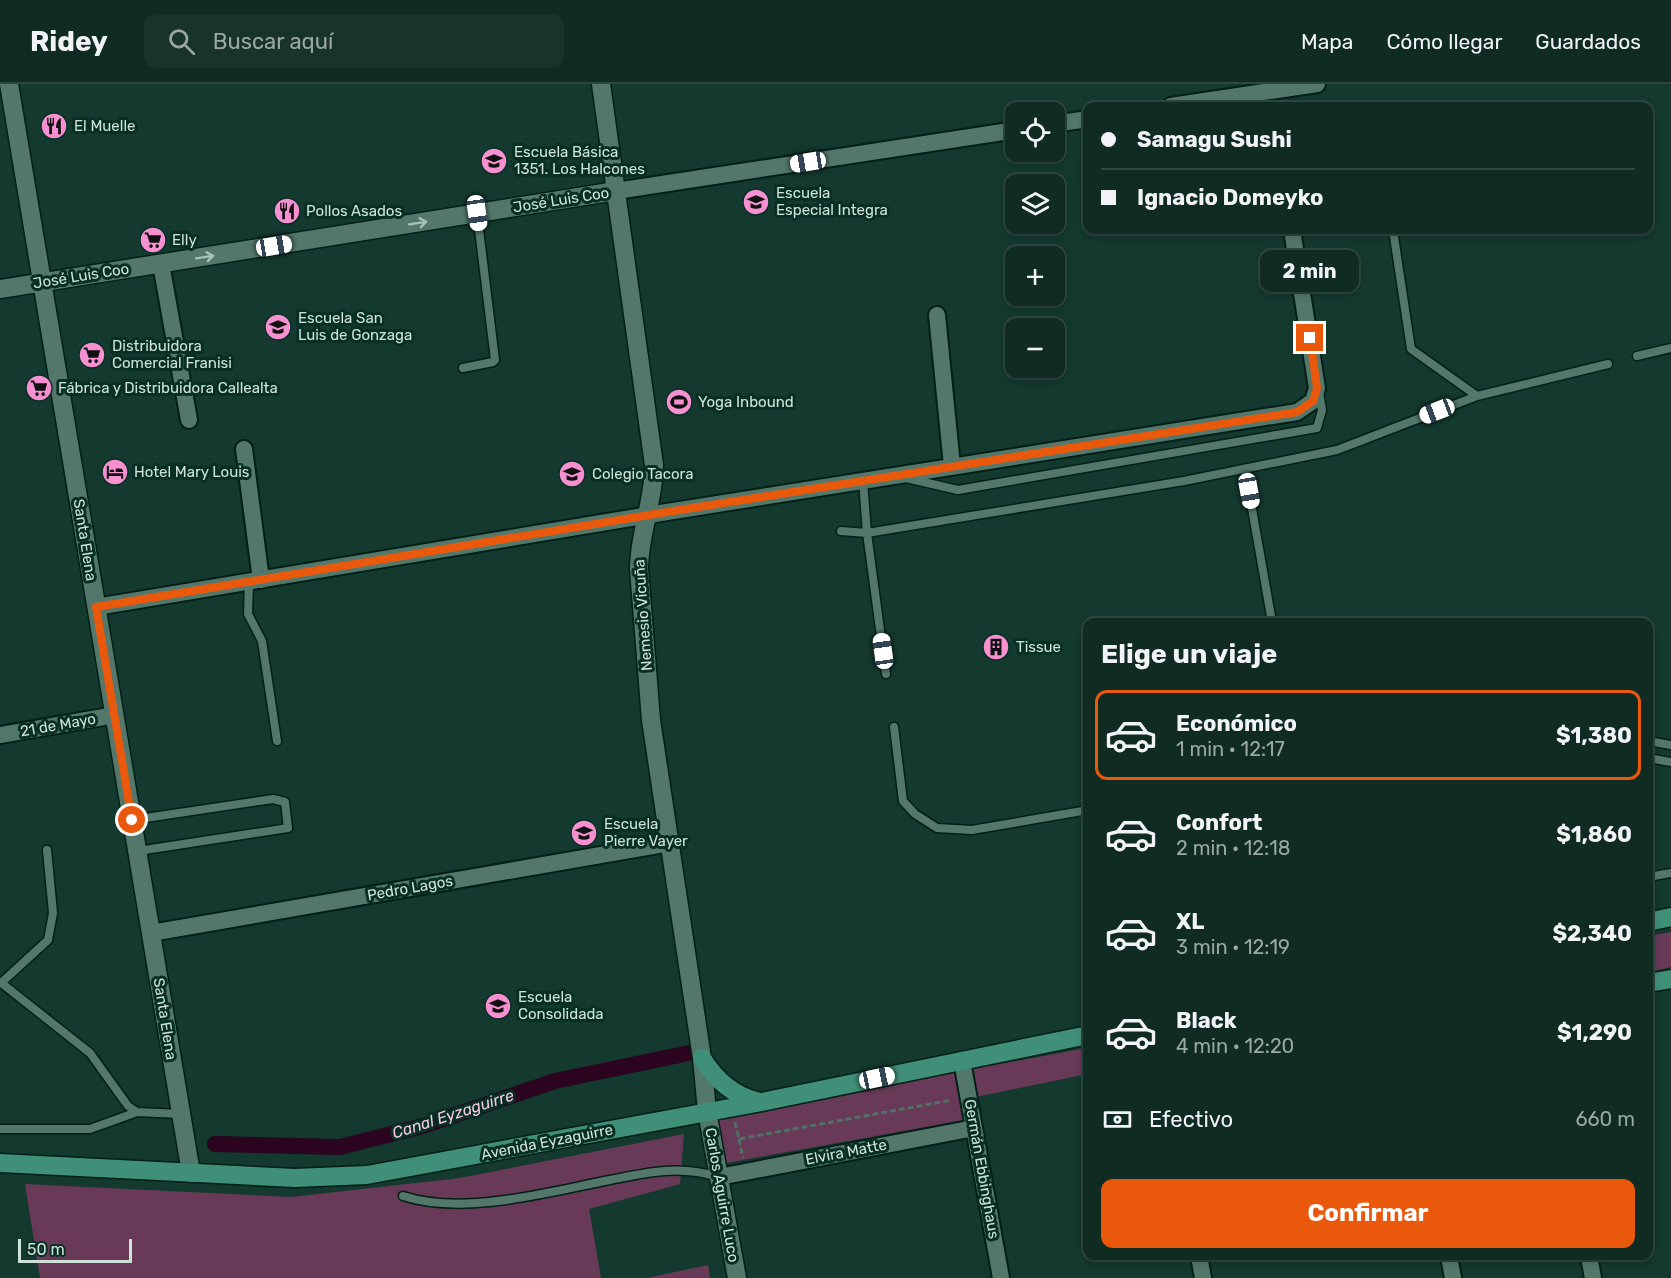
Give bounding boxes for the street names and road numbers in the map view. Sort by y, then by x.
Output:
street label: José Luis Coo [512,184,610,216]
street label: José Luis Coo [32,260,130,292]
street label: Santa Elena [70,498,100,582]
street label: Nemesio Vicuña [630,559,656,671]
street label: 21 de Mayo [19,709,97,741]
street label: Pedro Lagos [366,872,455,904]
street label: Santa Elena [150,977,180,1061]
street label: Germán Ebbinghaus [961,1098,1003,1241]
street label: Avenida Eyzaguirre [480,1120,614,1164]
street label: Carlos Aguirre Luco [701,1126,743,1264]
street label: Elvira Matte [804,1135,888,1169]

